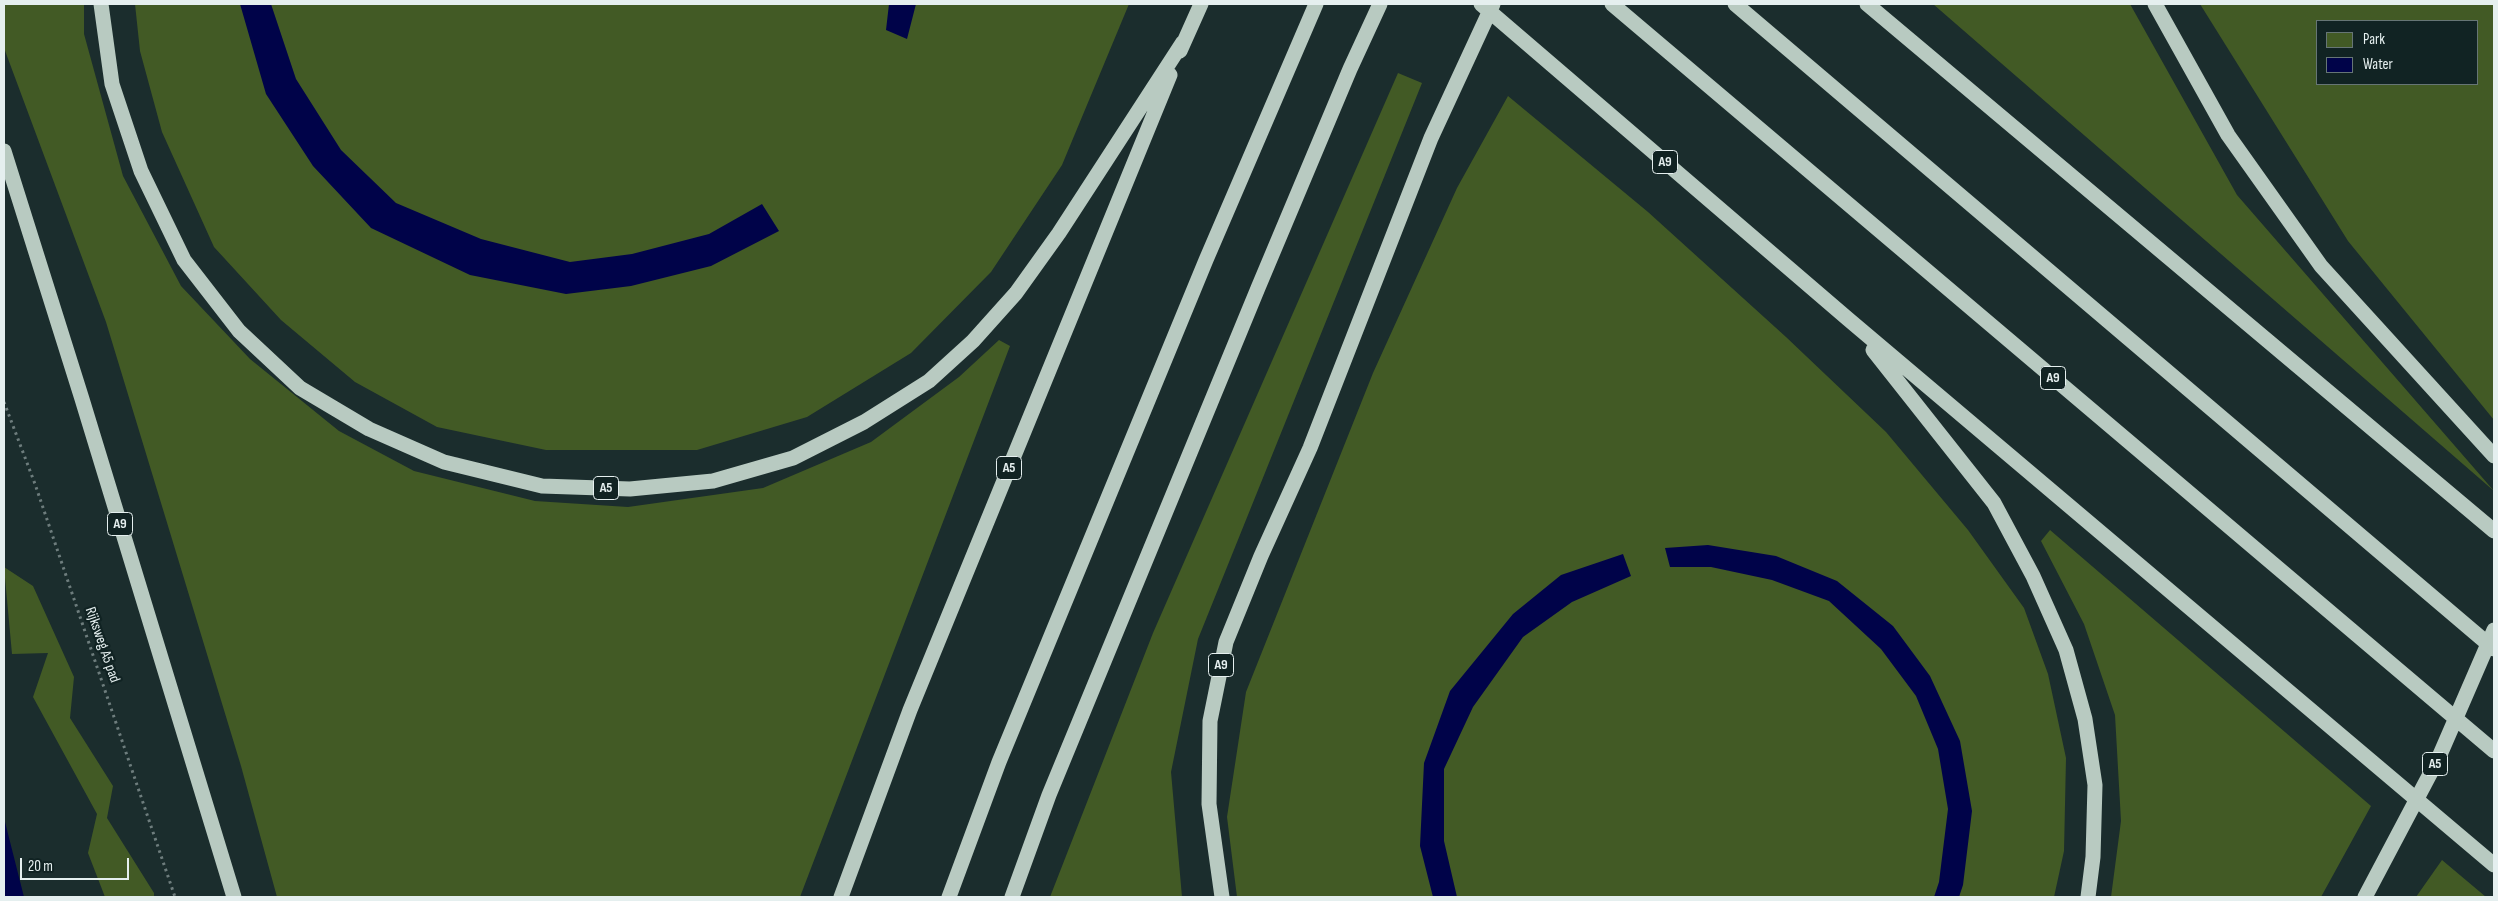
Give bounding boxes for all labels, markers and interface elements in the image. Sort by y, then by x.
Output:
legend [2316,20,2478,85]
text: Park [2363,30,2385,49]
text: Water [2363,55,2393,74]
road number: A9 [1652,150,1678,173]
road number: A9 [2040,366,2066,389]
road number: A5 [996,456,1022,479]
road number: A5 [594,476,618,499]
road number: A9 [108,512,132,536]
street label: Rijksweg A5 pad [81,605,123,685]
road number: A9 [1208,654,1234,676]
road number: A5 [2422,752,2448,776]
scale bar [22,848,131,880]
text: 20 m [28,857,53,876]

